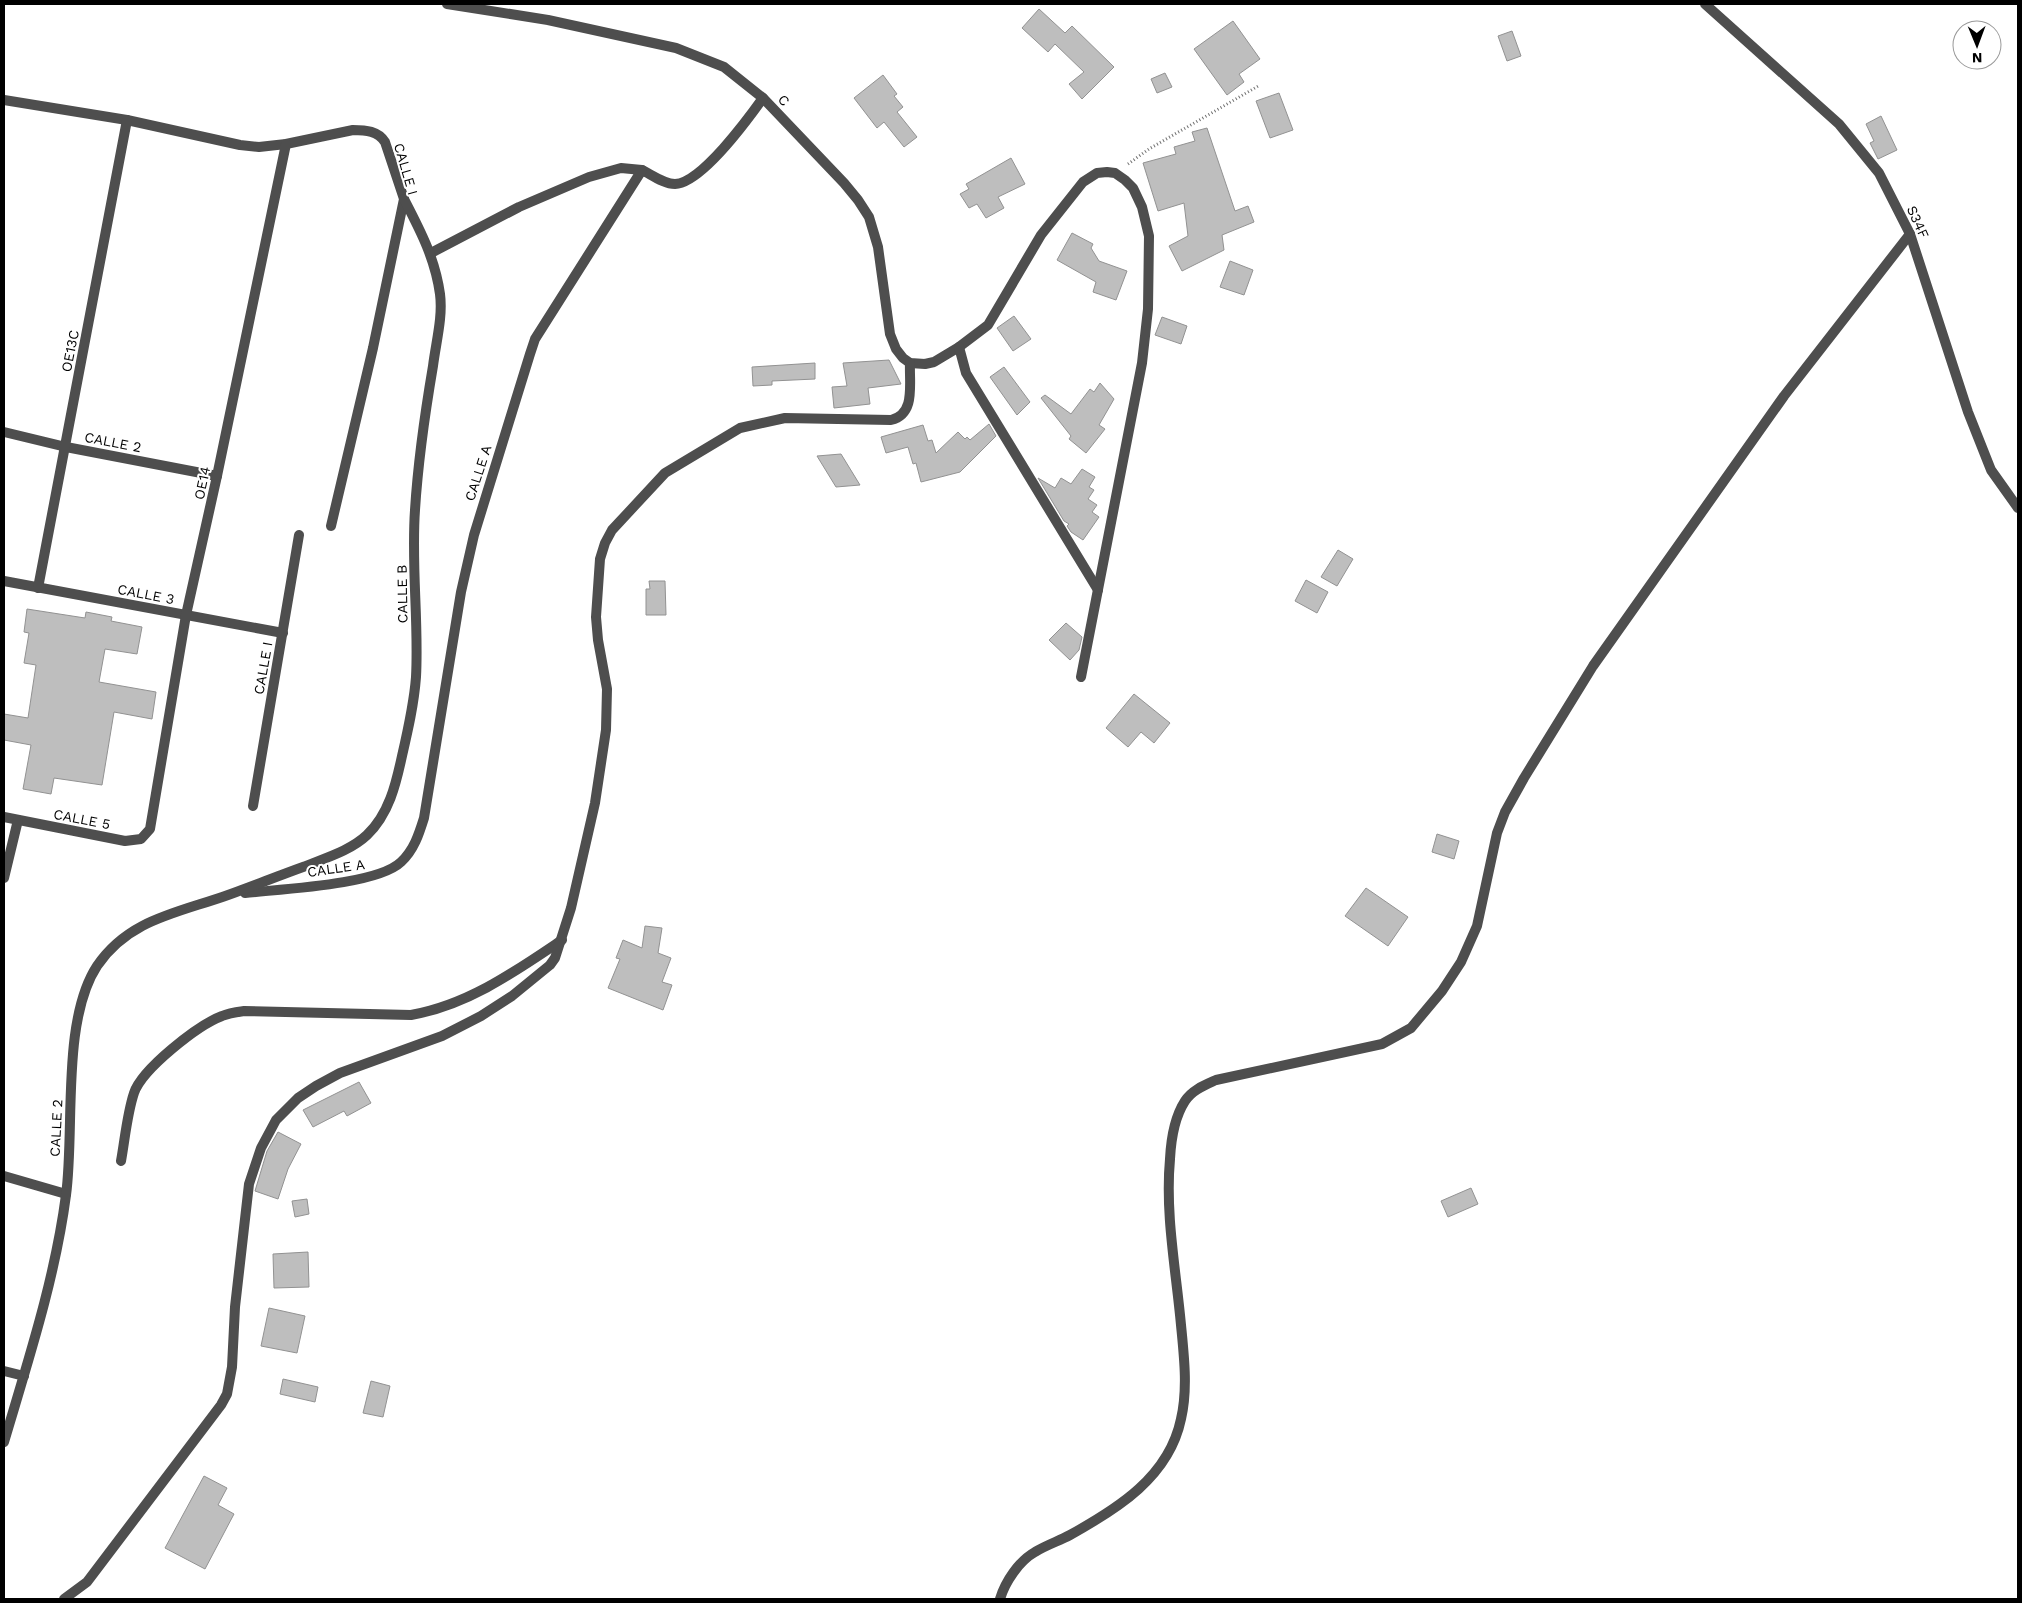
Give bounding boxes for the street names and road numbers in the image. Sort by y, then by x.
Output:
street label: C [775,91,793,109]
street label: CALLE I [391,141,421,197]
street label: S34F [1904,203,1932,241]
street label: OE13C [58,329,82,373]
street label: CALLE 2 [83,429,143,455]
street label: CALLE A [461,443,495,503]
street label: OE14 [191,465,213,501]
street label: CALLE B [393,565,411,623]
street label: CALLE 3 [116,581,176,607]
street label: CALLE I [250,640,276,696]
street label: CALLE 5 [52,806,112,832]
street label: CALLE A [306,856,366,880]
street label: CALLE 2 [47,1099,65,1157]

